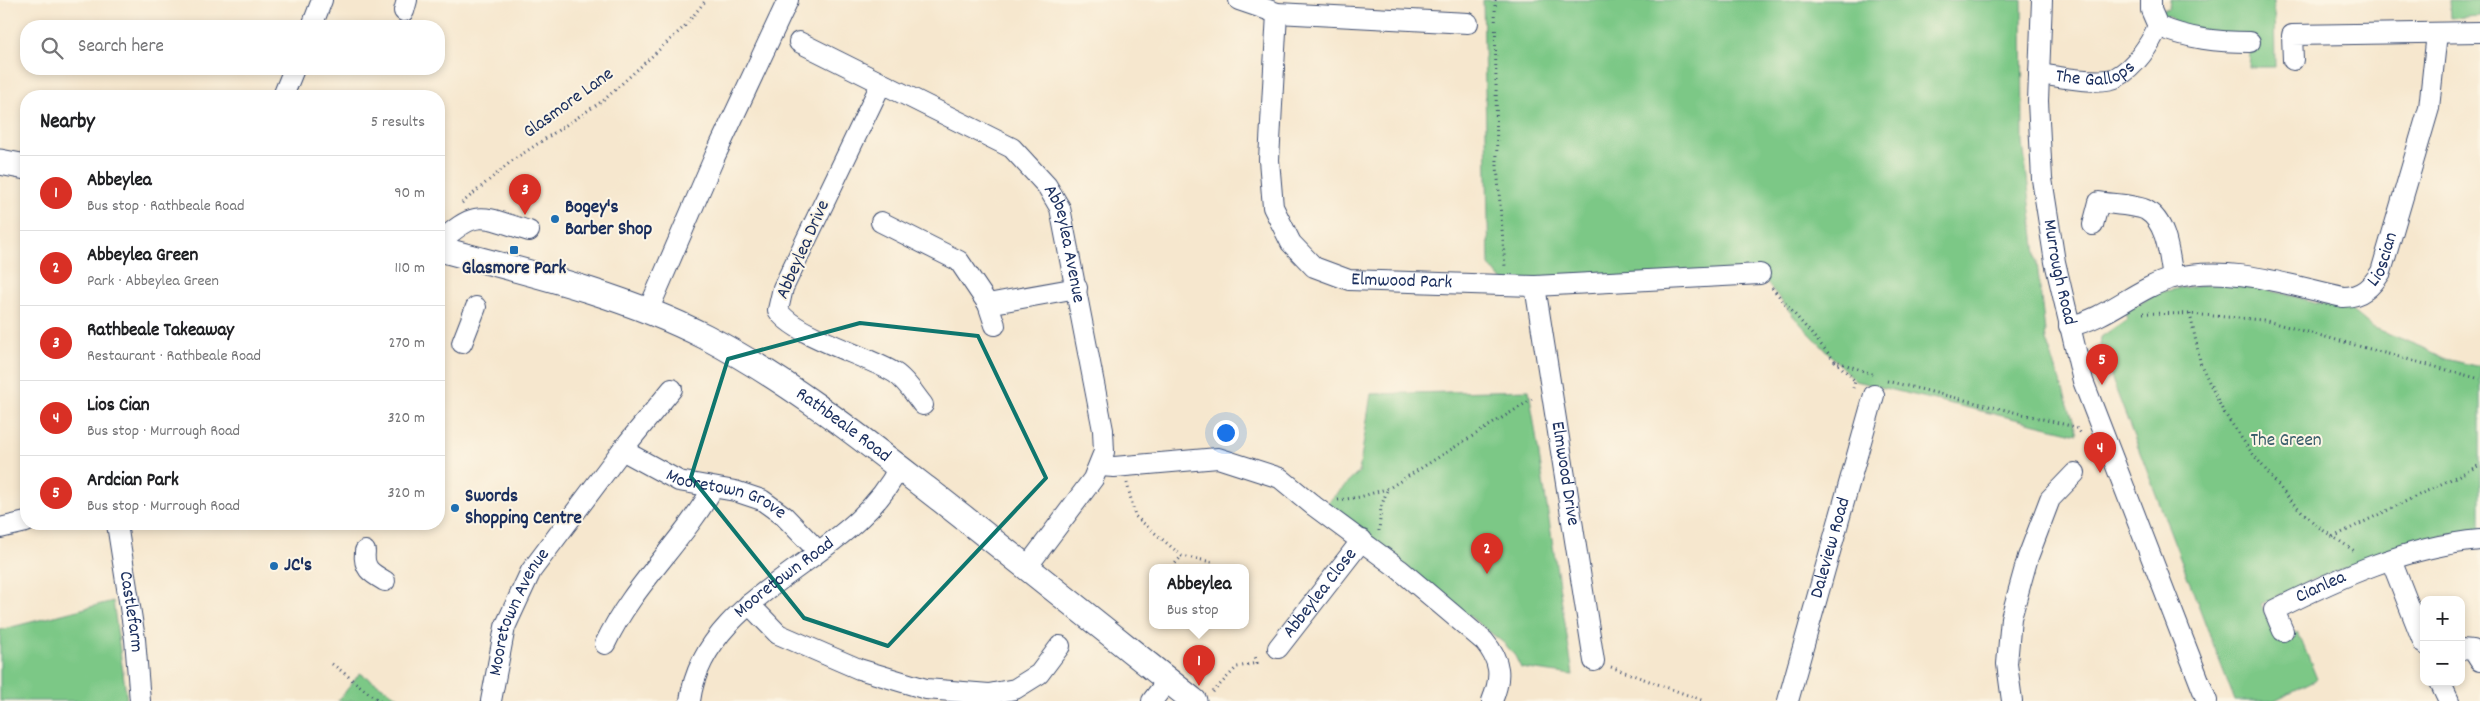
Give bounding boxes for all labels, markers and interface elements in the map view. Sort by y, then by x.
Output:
search box [20,20,445,75]
icon: search [38,34,66,62]
text: Search here [78,34,164,61]
street label: The Gallops [2054,55,2142,94]
street label: Glasmore Lane [518,62,620,146]
text: Nearby [40,108,95,138]
text: 5 results [371,111,425,134]
text: Abbeylea [87,168,152,195]
pin: 3 [509,174,541,215]
street label: Abbeylea Avenue [1036,180,1092,305]
text: 1 [54,182,58,205]
text: 90 m [394,182,425,205]
text: Bus stop · Rathbeale Road [87,195,244,218]
place label: Bogey's Barber Shop [565,195,652,244]
street label: Abbeylea Drive [770,196,838,304]
marker: Bogey's Barber Shop [549,213,561,225]
street label: Murrough Road [2035,218,2083,328]
street label: Lioscian [2361,229,2405,293]
text: Abbeylea Green [87,243,198,270]
marker: Glasmore Park [508,244,520,256]
place label: Glasmore Park [462,256,567,283]
text: 2 [53,257,60,280]
text: 110 m [395,257,425,280]
street label: Elmwood Park [1351,267,1453,297]
text: Park · Abbeylea Green [87,270,219,293]
text: Rathbeale Takeaway [87,318,234,345]
text: 3 [52,332,60,355]
text: 270 m [389,332,425,355]
pin: 5 [2086,344,2118,385]
text: Restaurant · Rathbeale Road [87,345,261,368]
street label: Rathbeale Road [790,381,896,470]
text: Lios Cian [87,393,150,420]
text: 4 [53,407,59,430]
text: 320 m [388,407,425,430]
text: Bus stop · Murrough Road [87,420,240,443]
your location [1213,420,1239,446]
street label: Elmwood Drive [1543,420,1586,528]
park label: The Green [2250,428,2322,455]
pin: 4 [2084,432,2116,473]
street label: Mooretown Grove [660,463,792,527]
text: Ardcian Park [87,468,179,495]
text: 5 [52,482,60,505]
text: 320 m [388,482,425,505]
place label: Swords Shopping Centre [465,484,582,533]
street label: Daleview Road [1804,494,1858,601]
text: Bus stop · Murrough Road [87,495,240,518]
marker: Swords Shopping Centre [449,502,461,514]
street label: Mooretown Road [728,531,840,625]
pin: 2 [1471,533,1503,574]
street label: Mooretown Avenue [483,543,557,678]
street label: Abbeylea Close [1277,543,1364,644]
place label: JC's [284,553,312,580]
marker: JC's [268,560,280,572]
popup [1149,564,1249,629]
street label: Cianlea [2291,564,2351,611]
street label: Castlefarm [111,569,150,654]
text: Abbeylea [1167,572,1231,599]
map controls [2420,596,2465,686]
button: + [2420,596,2465,641]
text: Bus stop [1167,599,1219,622]
button: − [2420,641,2465,686]
pin: 1 [1183,645,1215,686]

